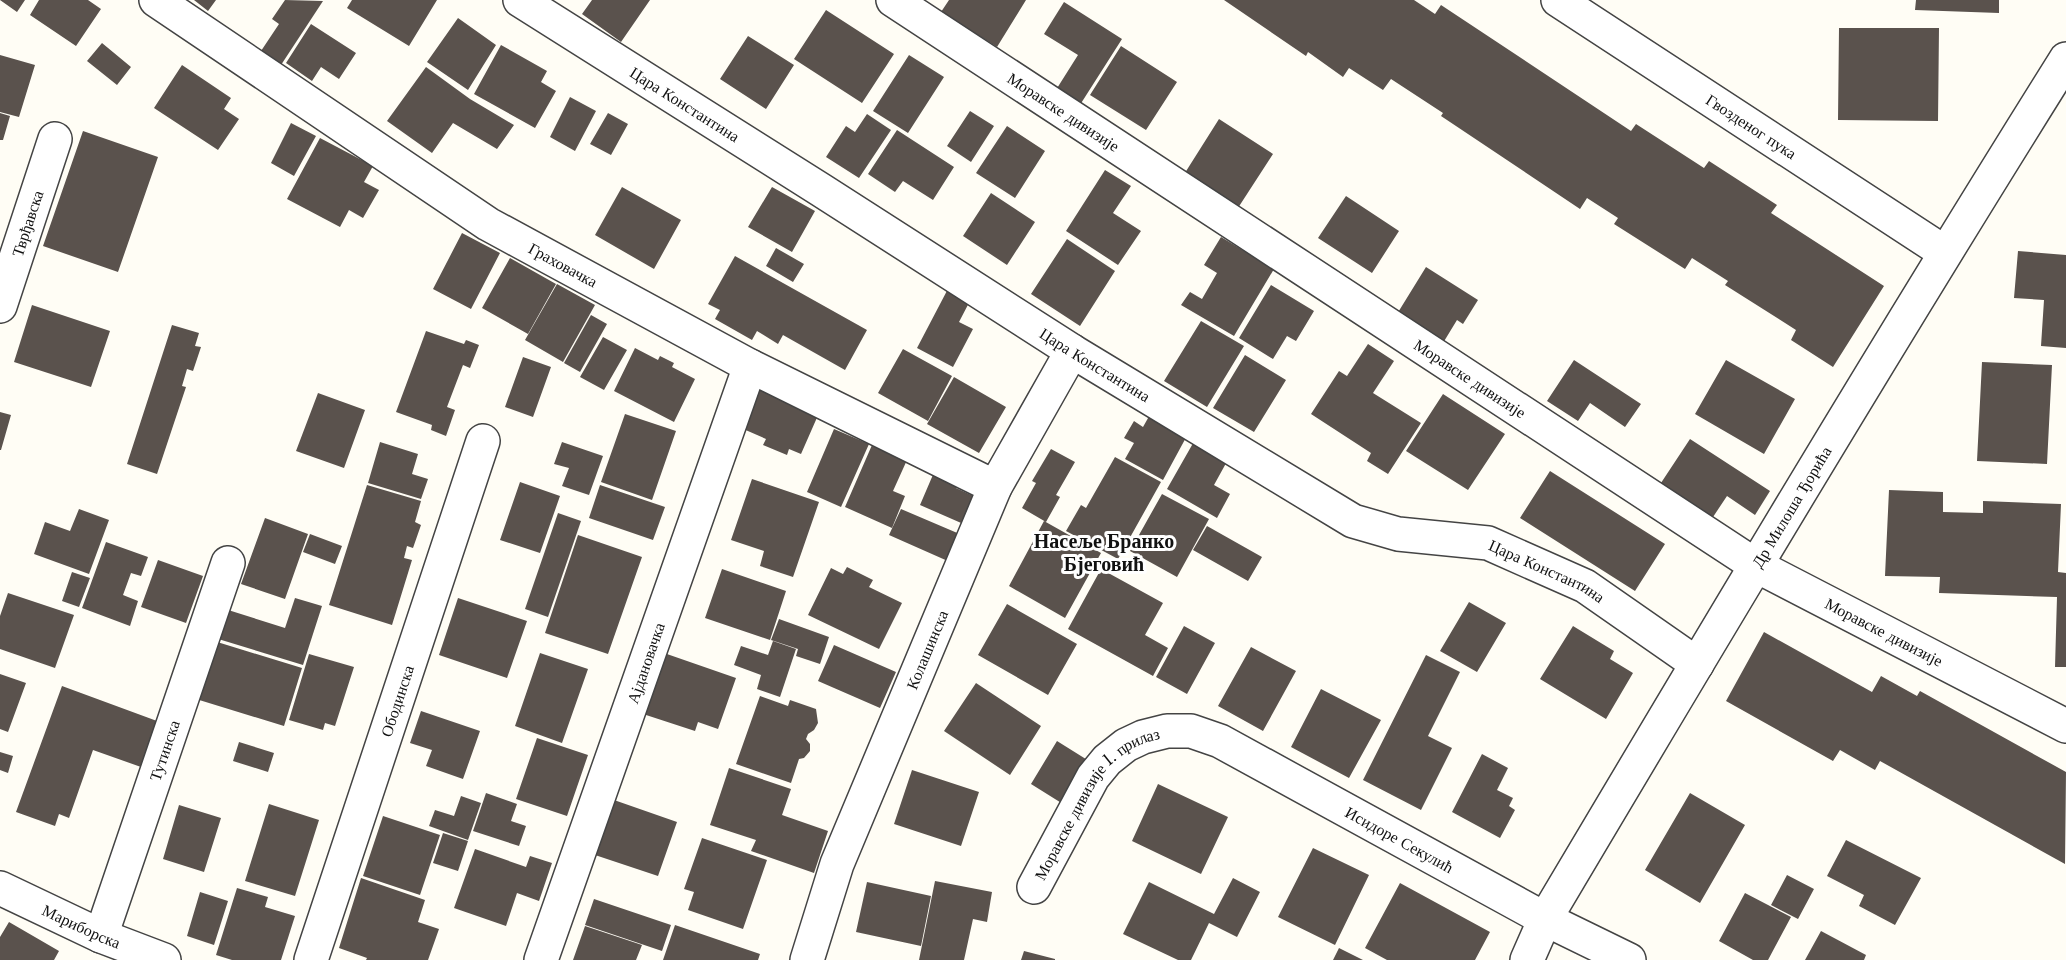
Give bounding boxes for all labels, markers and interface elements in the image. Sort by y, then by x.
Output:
street label: Цара Константина [626,62,744,146]
street label: Моравске дивизије [1004,68,1123,156]
street label: Гвозденог пука [1702,89,1801,163]
street label: Тврђавска [7,188,47,259]
street label: Граховачка [525,238,601,291]
street label: Цара Константина [1036,323,1154,406]
street label: Моравске дивизије [1410,334,1530,422]
street label: Др Милоша Ђорића [1747,442,1836,571]
district label: Насеље Бранко Бјеговић [1034,529,1174,576]
street label: Цара Константина [1486,535,1609,607]
street label: Моравске дивизије [1822,593,1946,671]
street label: Колашинска [901,607,952,692]
street label: Ајдановачка [622,620,669,706]
street label: Ободинска [376,662,418,739]
street label: Тутинска [145,717,184,783]
street label: Моравске дивизије 1. прилаз [1030,723,1162,883]
street label: Исидоре Секулић [1342,802,1457,877]
street label: Мариборска [39,900,123,952]

